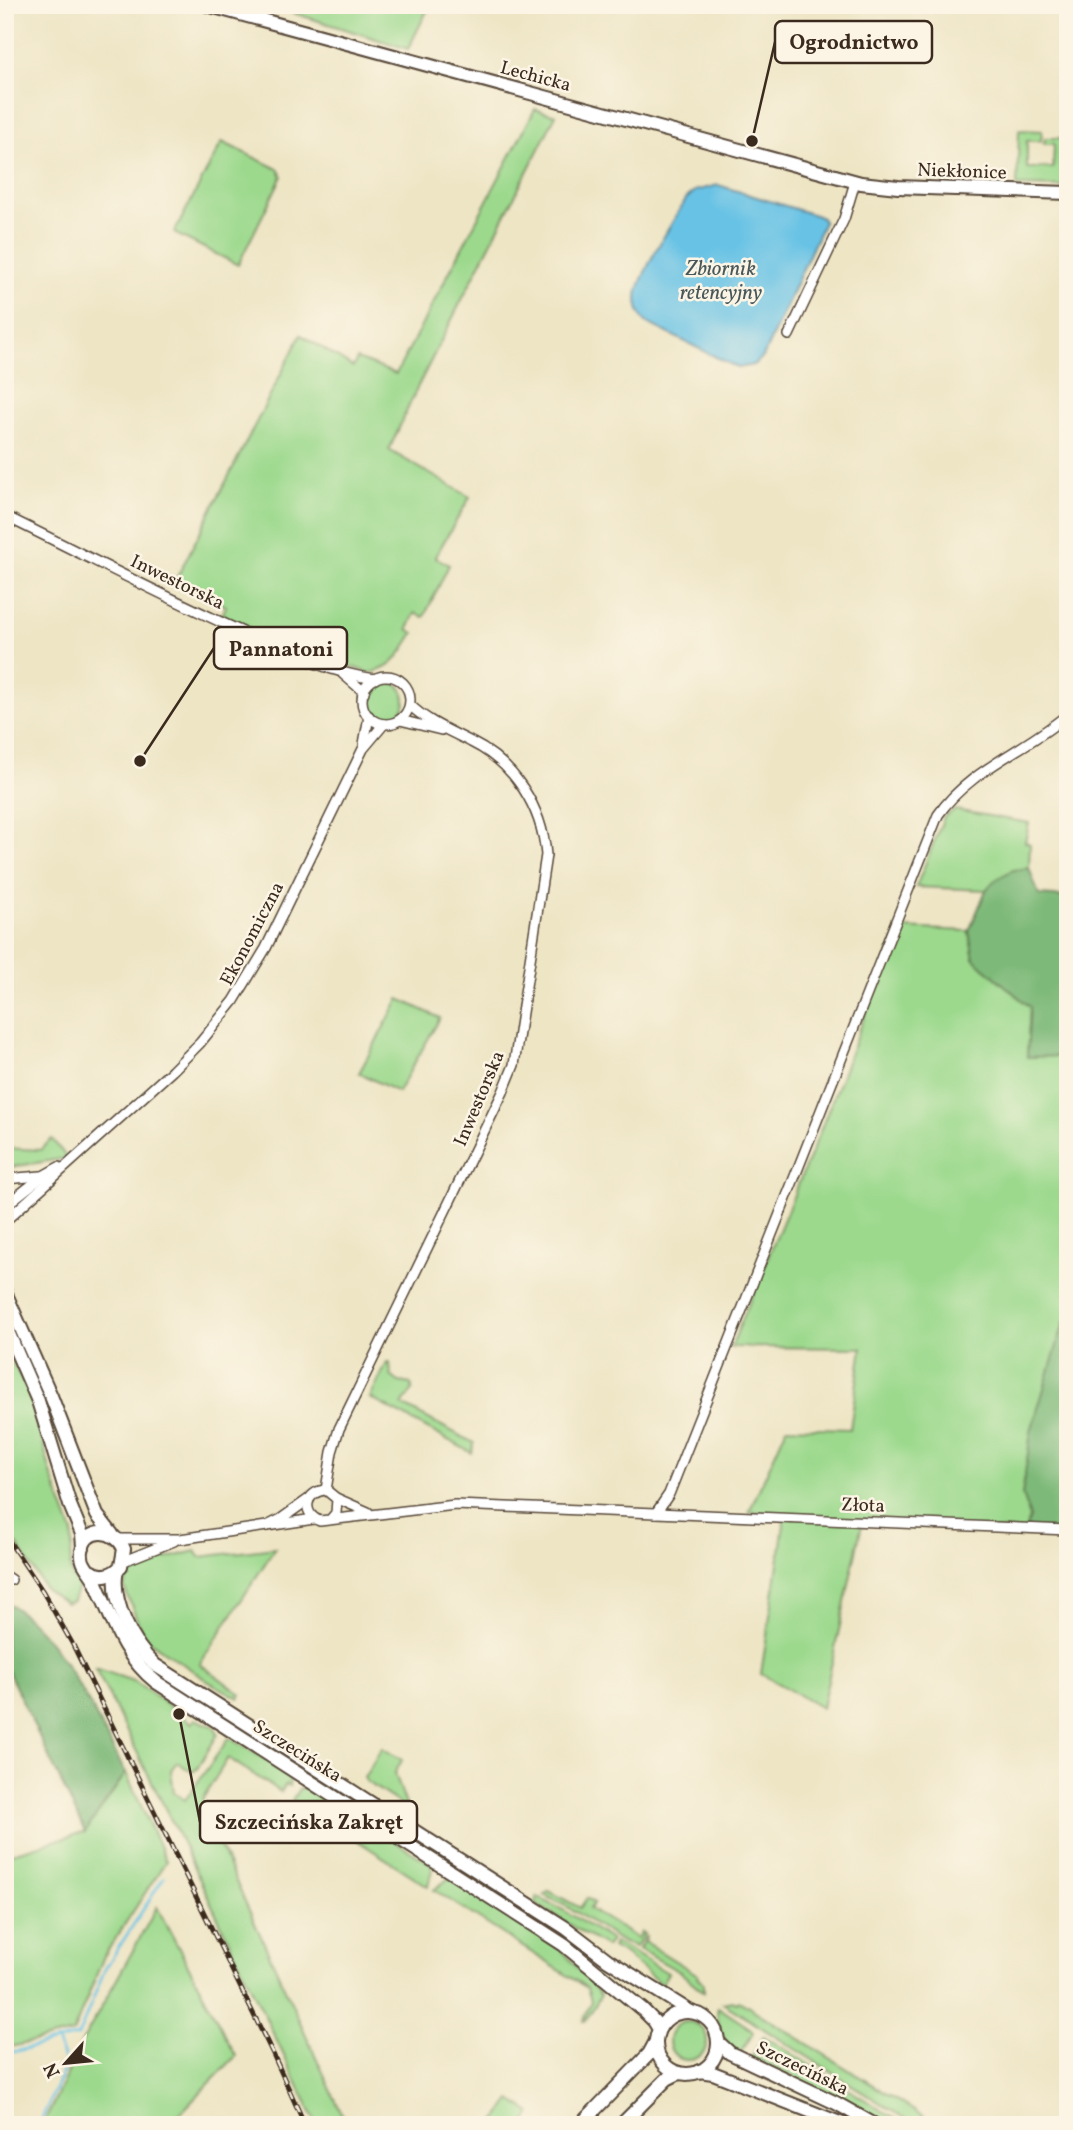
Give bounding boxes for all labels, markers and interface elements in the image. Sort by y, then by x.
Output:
callout: Ogrodnictwo [775,21,932,63]
text: Ogrodnictwo [790,29,918,58]
street label: Lechicka [497,55,574,99]
street label: Niekłonice [917,157,1007,187]
water label: Zbiornik retencyjny [680,255,763,308]
street label: Inwestorska [126,549,228,617]
callout: Pannatoni [214,627,347,669]
text: Pannatoni [229,636,333,665]
street label: Ekonomiczna [214,877,291,991]
street label: Inwestorska [448,1047,512,1151]
street label: Złota [841,1492,885,1520]
street label: Szczecińska [247,1714,346,1789]
callout: Szczecińska Zakręt [200,1801,417,1843]
text: Szczecińska Zakręt [215,1809,403,1838]
north arrow [32,2028,102,2098]
street label: Szczecińska [751,2035,853,2103]
text: N [38,2058,67,2082]

